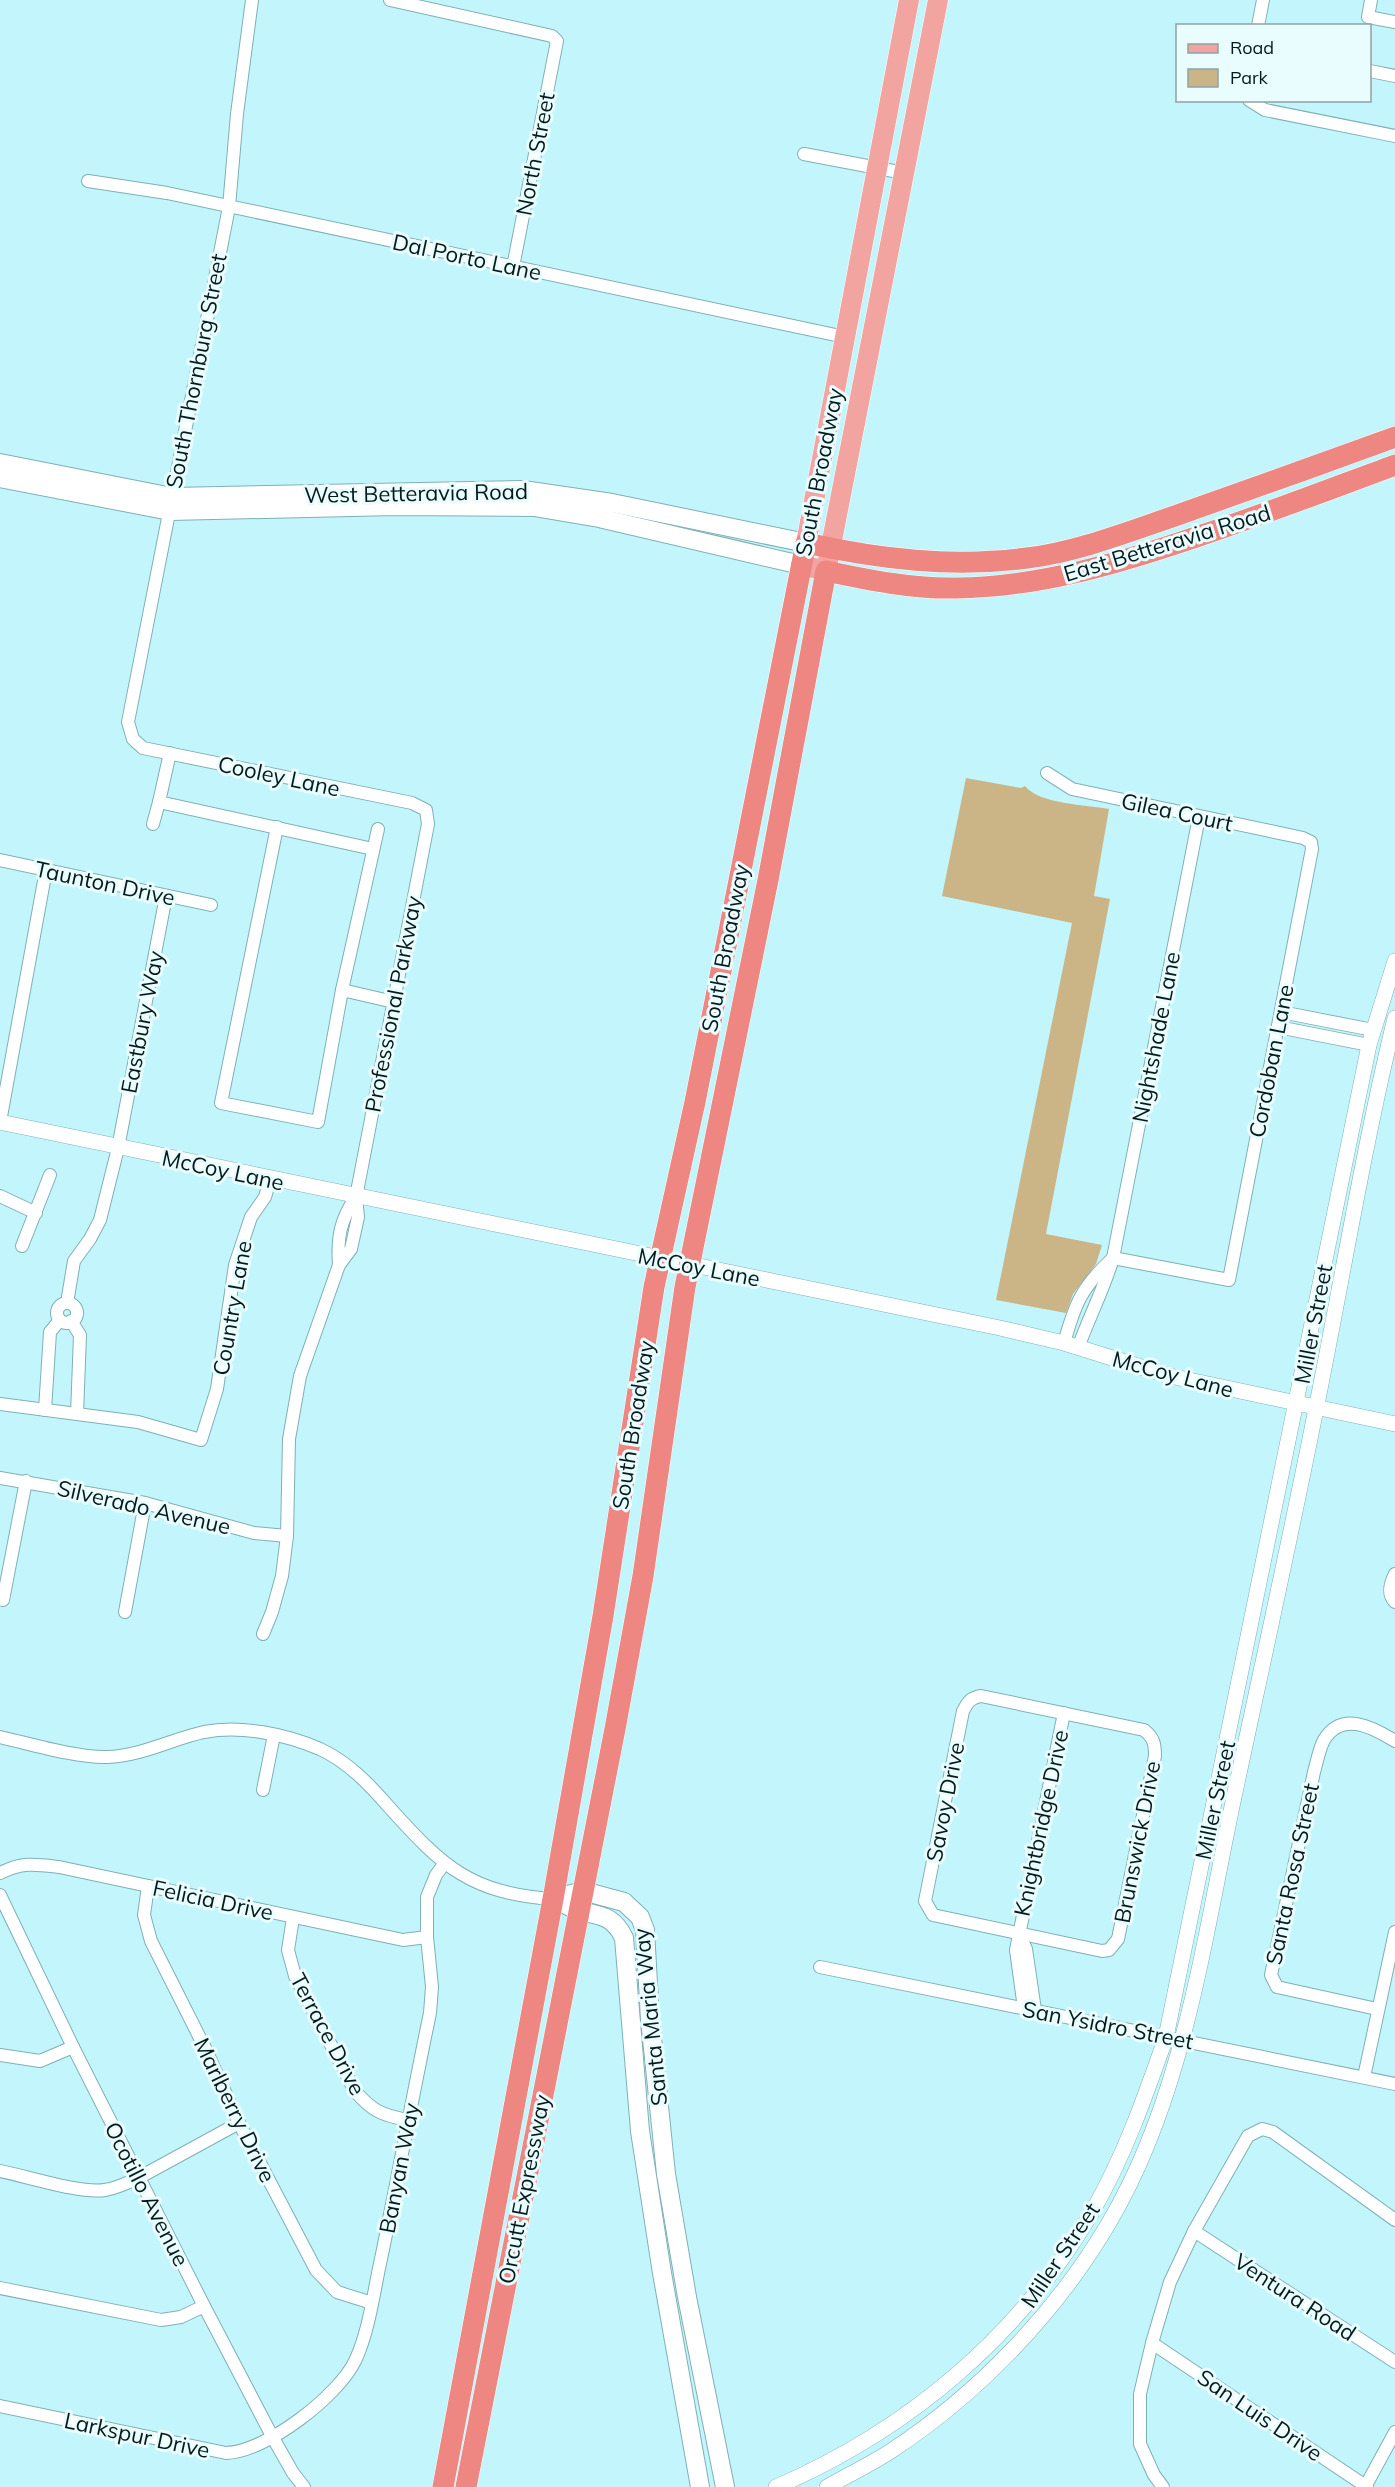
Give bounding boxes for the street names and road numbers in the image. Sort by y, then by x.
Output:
street label: North Street [509,90,561,218]
street label: Dal Porto Lane [390,228,544,286]
street label: South Thornburg Street [160,251,233,491]
street label: South Broadway [789,385,849,558]
street label: West Betteravia Road [304,477,528,509]
street label: East Betteravia Road [1060,498,1274,588]
street label: Cooley Lane [215,749,343,803]
street label: Gilea Court [1119,787,1236,838]
street label: Taunton Drive [32,855,178,911]
street label: South Broadway [695,861,755,1034]
street label: Professional Parkway [358,893,428,1115]
street label: Eastbury Way [114,948,170,1096]
street label: Nightshade Lane [1126,949,1186,1125]
street label: Cordoban Lane [1242,982,1300,1140]
street label: McCoy Lane [159,1143,287,1197]
street label: Country Lane [206,1238,258,1378]
street label: McCoy Lane [636,1241,762,1293]
street label: Miller Street [1288,1262,1338,1386]
street label: South Broadway [606,1338,660,1512]
street label: McCoy Lane [1110,1344,1236,1404]
street label: Silverado Avenue [55,1473,233,1541]
street label: Knightbridge Drive [1008,1727,1074,1919]
street label: Miller Street [1189,1738,1241,1862]
street label: Savoy Drive [920,1740,970,1864]
street label: Brunswick Drive [1108,1758,1166,1926]
street label: Santa Rosa Street [1259,1780,1325,1967]
street label: Felicia Drive [150,1874,276,1926]
street label: Santa Maria Way [627,1926,673,2107]
street label: Terrace Drive [284,1968,372,2100]
street label: San Ysidro Street [1020,1995,1196,2055]
street label: Marlberry Drive [188,2033,282,2187]
street label: Orcutt Expressway [492,2092,556,2286]
street label: Banyan Way [373,2100,425,2236]
street label: Ocotillo Avenue [99,2117,195,2271]
street label: Miller Street [1015,2197,1106,2313]
street label: Ventura Road [1229,2247,1361,2347]
street label: San Luis Drive [1192,2363,1328,2467]
street label: Larkspur Drive [62,2406,212,2464]

